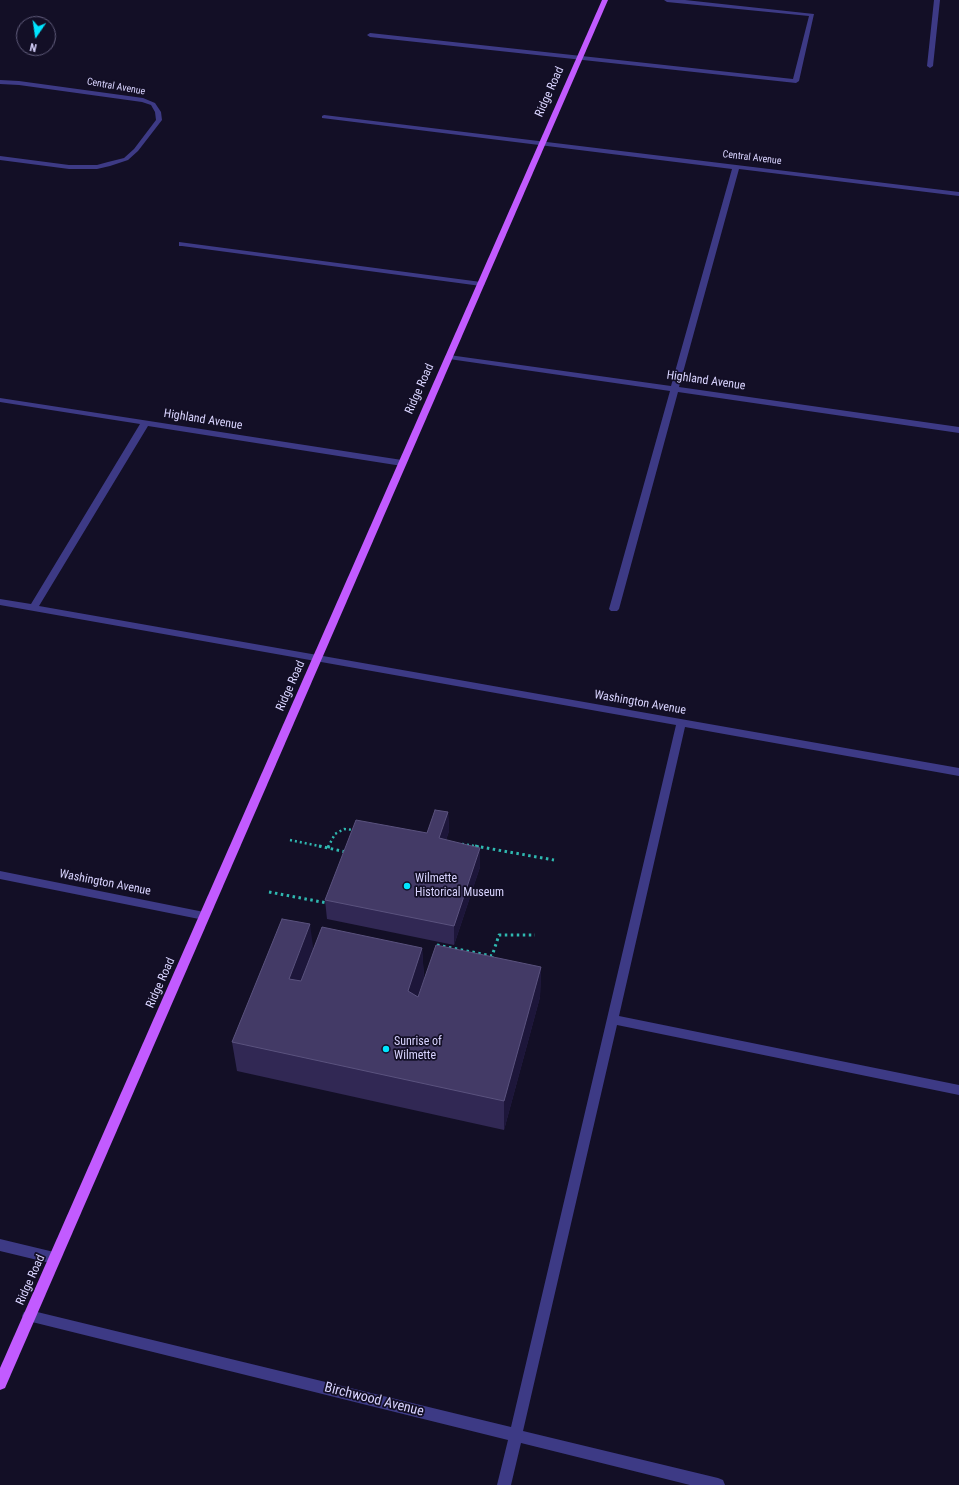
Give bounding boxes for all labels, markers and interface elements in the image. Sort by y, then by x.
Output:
north arrow [16,16,56,56]
text: N [29,40,38,54]
street label: Ridge Road [533,65,567,119]
street label: Central Avenue [86,76,146,98]
street label: Central Avenue [722,148,782,168]
street label: Ridge Road [403,362,437,416]
street label: Highland Avenue [666,368,746,394]
street label: Highland Avenue [163,407,243,433]
street label: Ridge Road [274,659,308,713]
street label: Washington Avenue [593,688,687,718]
street label: Washington Avenue [58,867,152,899]
place label: Wilmette Historical Museum [415,872,504,900]
marker: Wilmette Historical Museum [402,881,412,891]
street label: Ridge Road [144,956,178,1010]
place label: Sunrise of Wilmette [394,1035,442,1063]
marker: Sunrise of Wilmette [381,1044,391,1054]
street label: Ridge Road [14,1253,48,1307]
street label: Birchwood Avenue [323,1380,425,1420]

